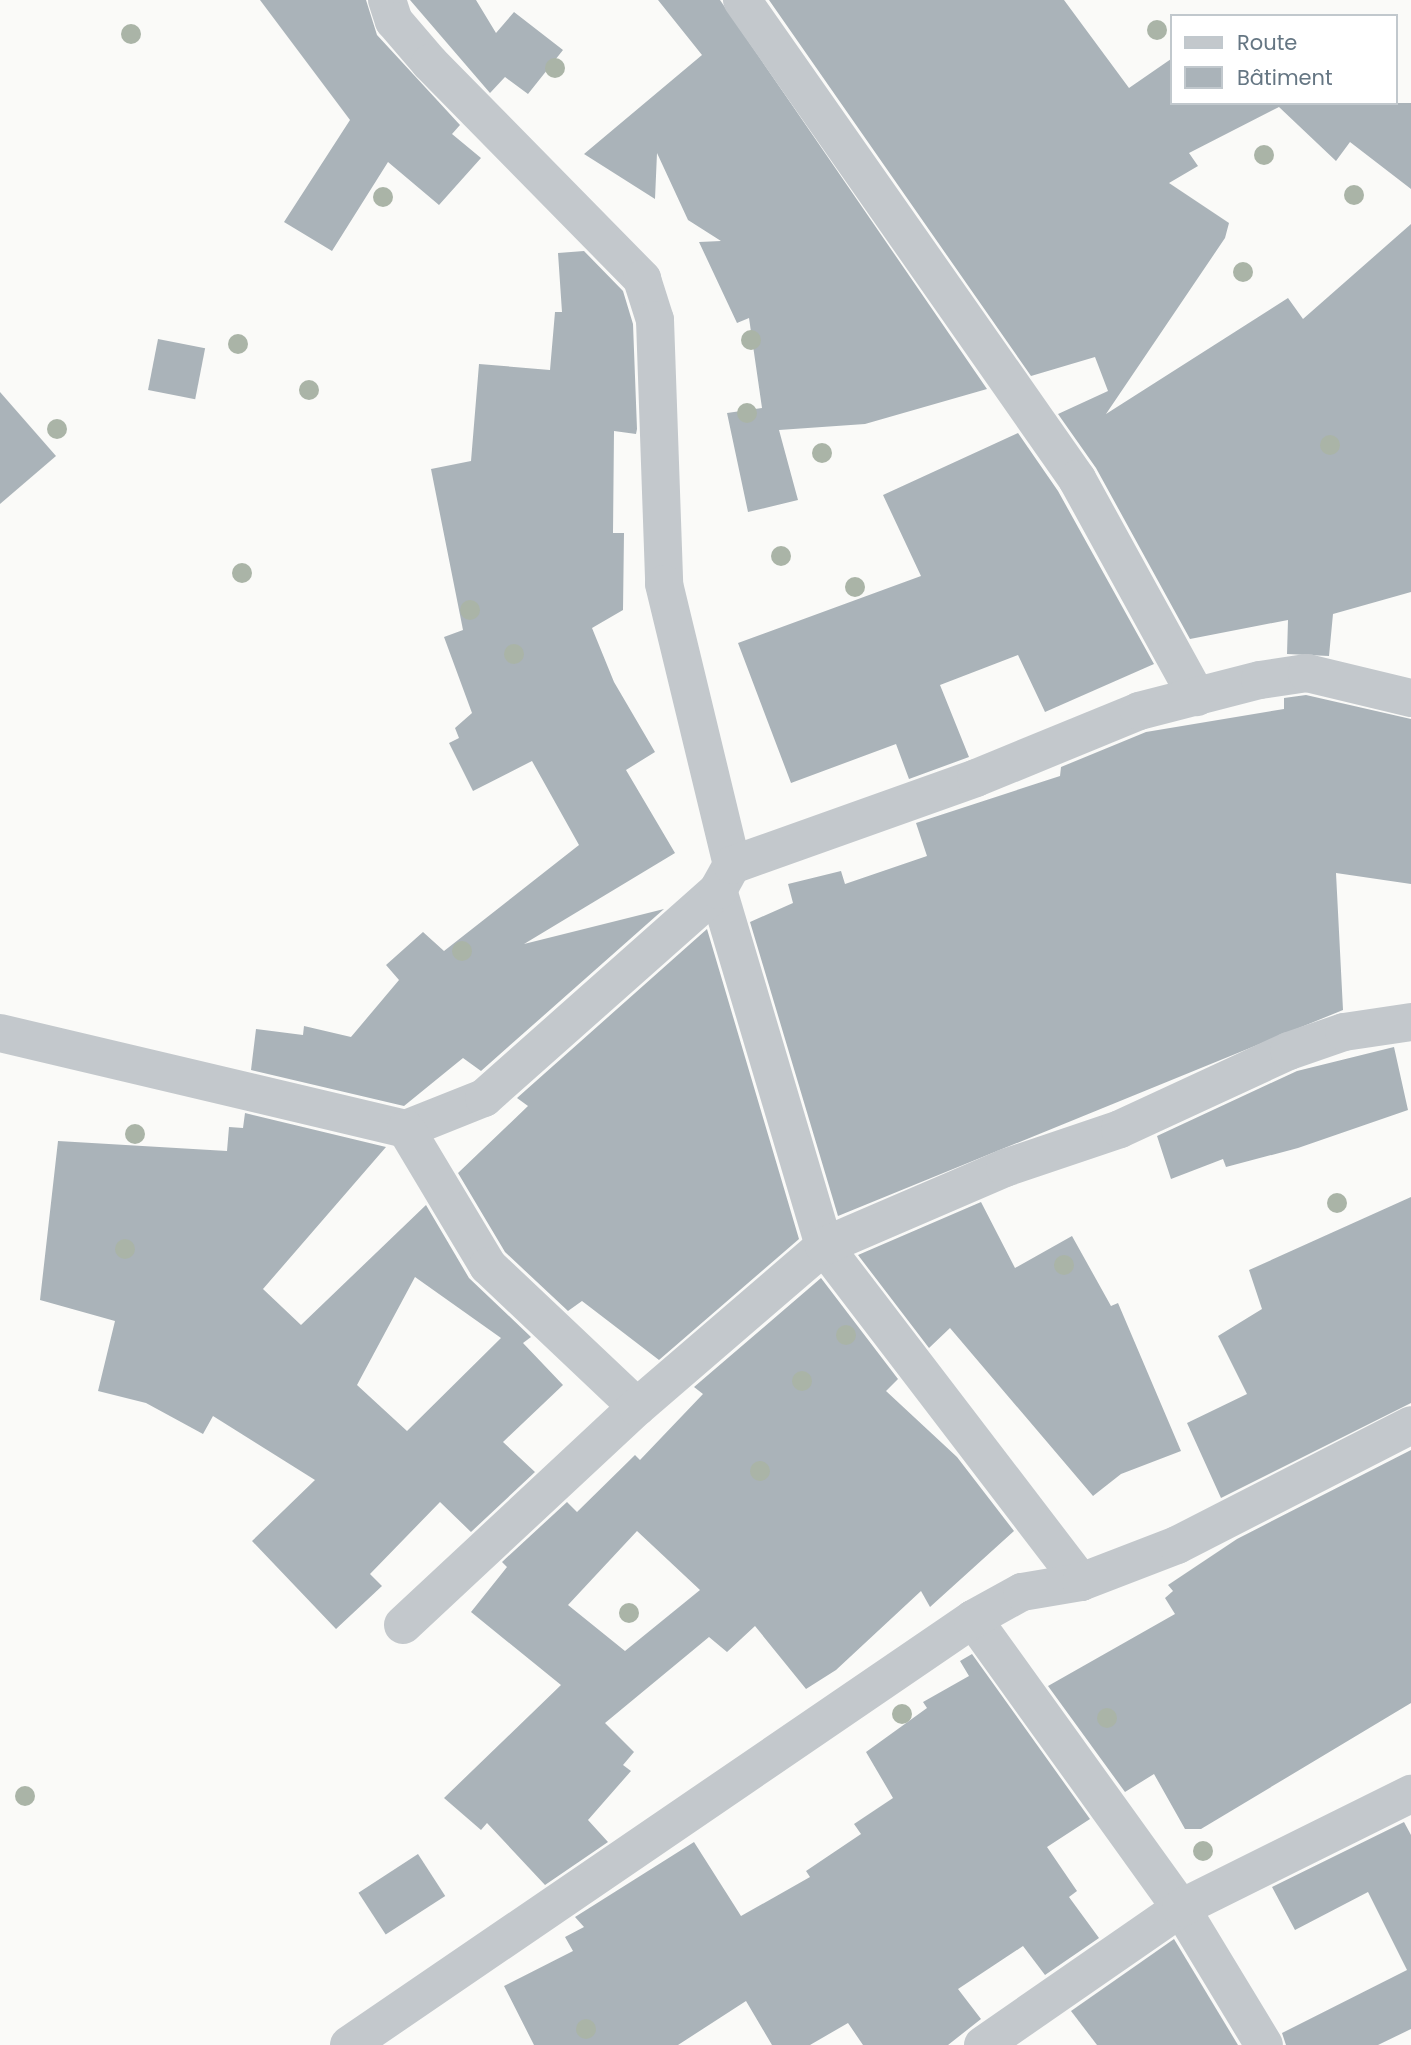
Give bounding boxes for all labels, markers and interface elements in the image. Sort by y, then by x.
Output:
legend [1170,14,1397,105]
text: Route [1237,28,1297,57]
text: Bâtiment [1237,63,1333,92]

